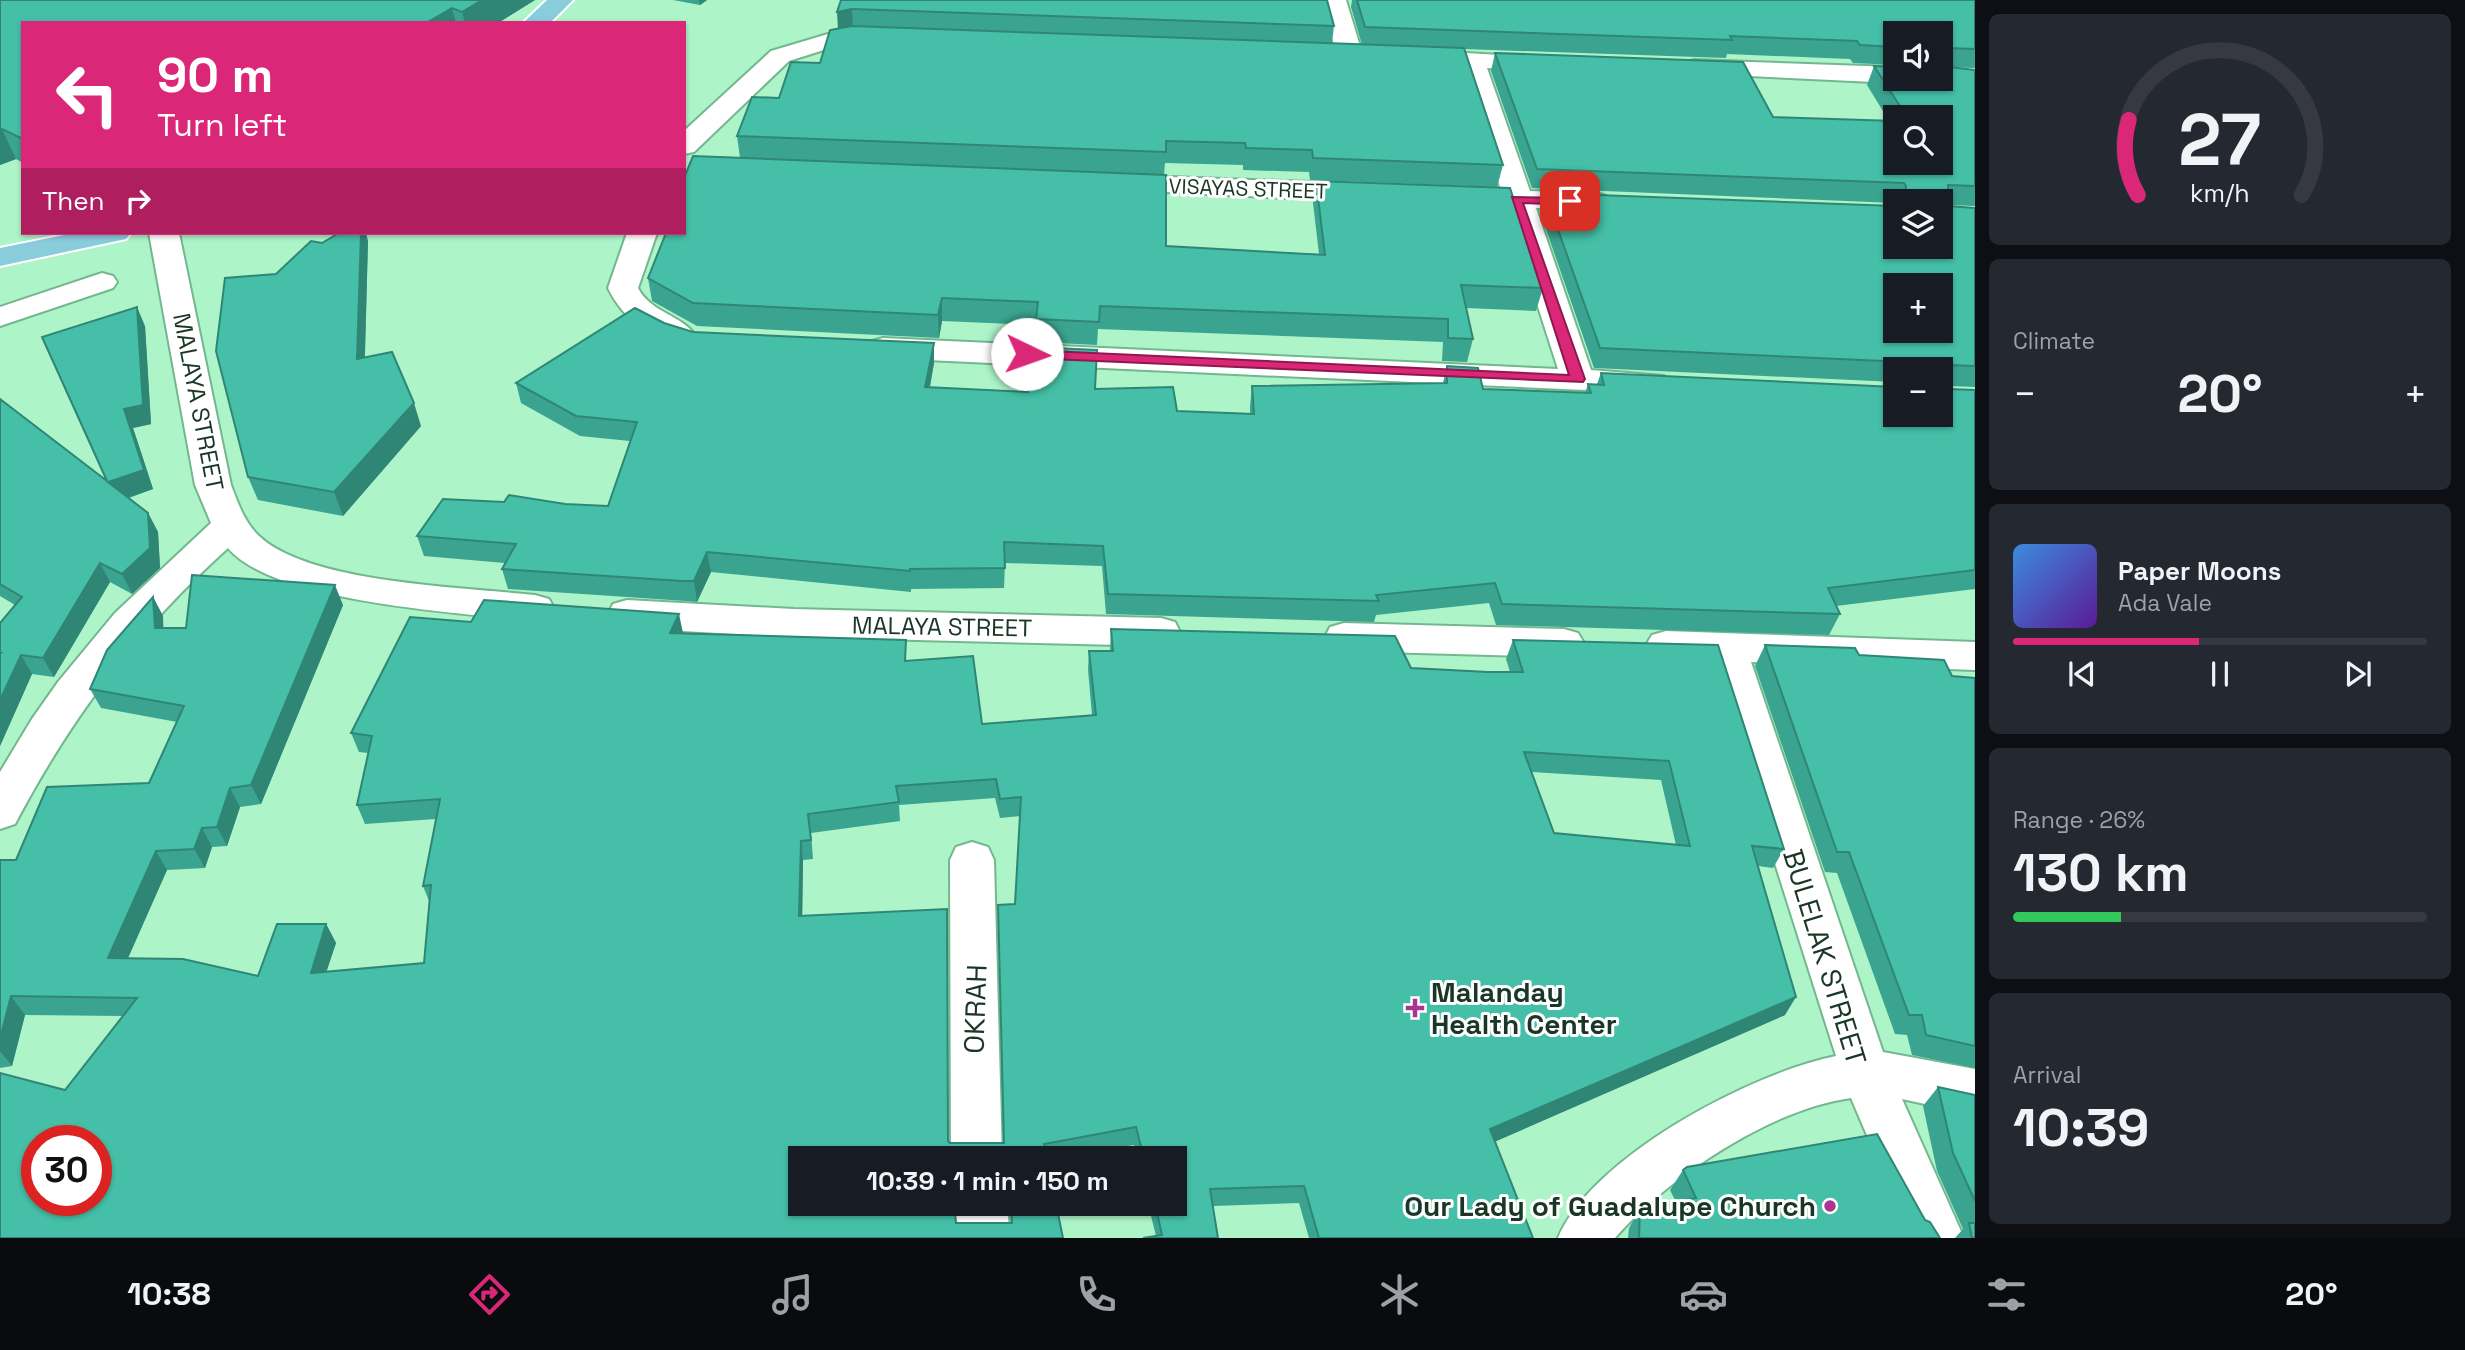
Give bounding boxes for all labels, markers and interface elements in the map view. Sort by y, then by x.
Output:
map controls [1883,21,1953,427]
button: sound [1883,21,1953,91]
text: 90 m [157,44,273,106]
icon: left [42,49,133,140]
text: 27 [2179,94,2261,187]
text: Turn left [157,105,287,145]
button: search [1883,105,1953,175]
pin [1540,171,1600,231]
street label: VISAYAS STREET [1168,172,1328,205]
text: km/h [2190,177,2250,209]
icon: right [119,182,157,220]
icon: arrive [1551,182,1589,220]
text: Then [42,184,105,218]
button: layers [1883,189,1953,259]
button: + [1883,273,1953,343]
street label: MALAYA STREET [166,310,231,493]
position arrow [990,317,1064,391]
text: Climate [2013,326,2095,356]
button: − [1883,357,1953,427]
text: 20° [2177,361,2263,427]
text: − [2013,370,2037,418]
text: + [2403,370,2427,418]
text: Paper Moons [2118,554,2281,588]
text: Ada Vale [2118,588,2212,618]
street label: MALAYA STREET [852,609,1032,644]
icon: previous [2063,655,2101,693]
icon: pause [2201,655,2239,693]
icon: next [2339,655,2377,693]
text: Range · 26% [2013,805,2145,835]
text: 130 km [2013,840,2189,906]
street label: BULELAK STREET [1775,845,1875,1069]
street label: OKRAH [955,964,995,1054]
place label: Malanday Health Center [1431,974,1617,1042]
marker: Malanday Health Center [1405,998,1425,1018]
text: Arrival [2013,1060,2081,1090]
text: 10:39 [2013,1095,2149,1161]
speed limit sign: 30 [21,1125,112,1216]
text: 10:39 · 1 min · 150 m [866,1164,1109,1198]
place label: Our Lady of Guadalupe Church [1404,1188,1816,1224]
marker: Our Lady of Guadalupe Church [1822,1198,1838,1214]
icon: directions [465,1270,514,1319]
icon: music [768,1270,817,1319]
icon: phone [1072,1270,1121,1319]
icon: climate [1375,1270,1424,1319]
icon: car [1679,1270,1728,1319]
icon: filters [1982,1270,2031,1319]
text: 10:38 [127,1274,211,1314]
text: 20° [2285,1274,2338,1314]

